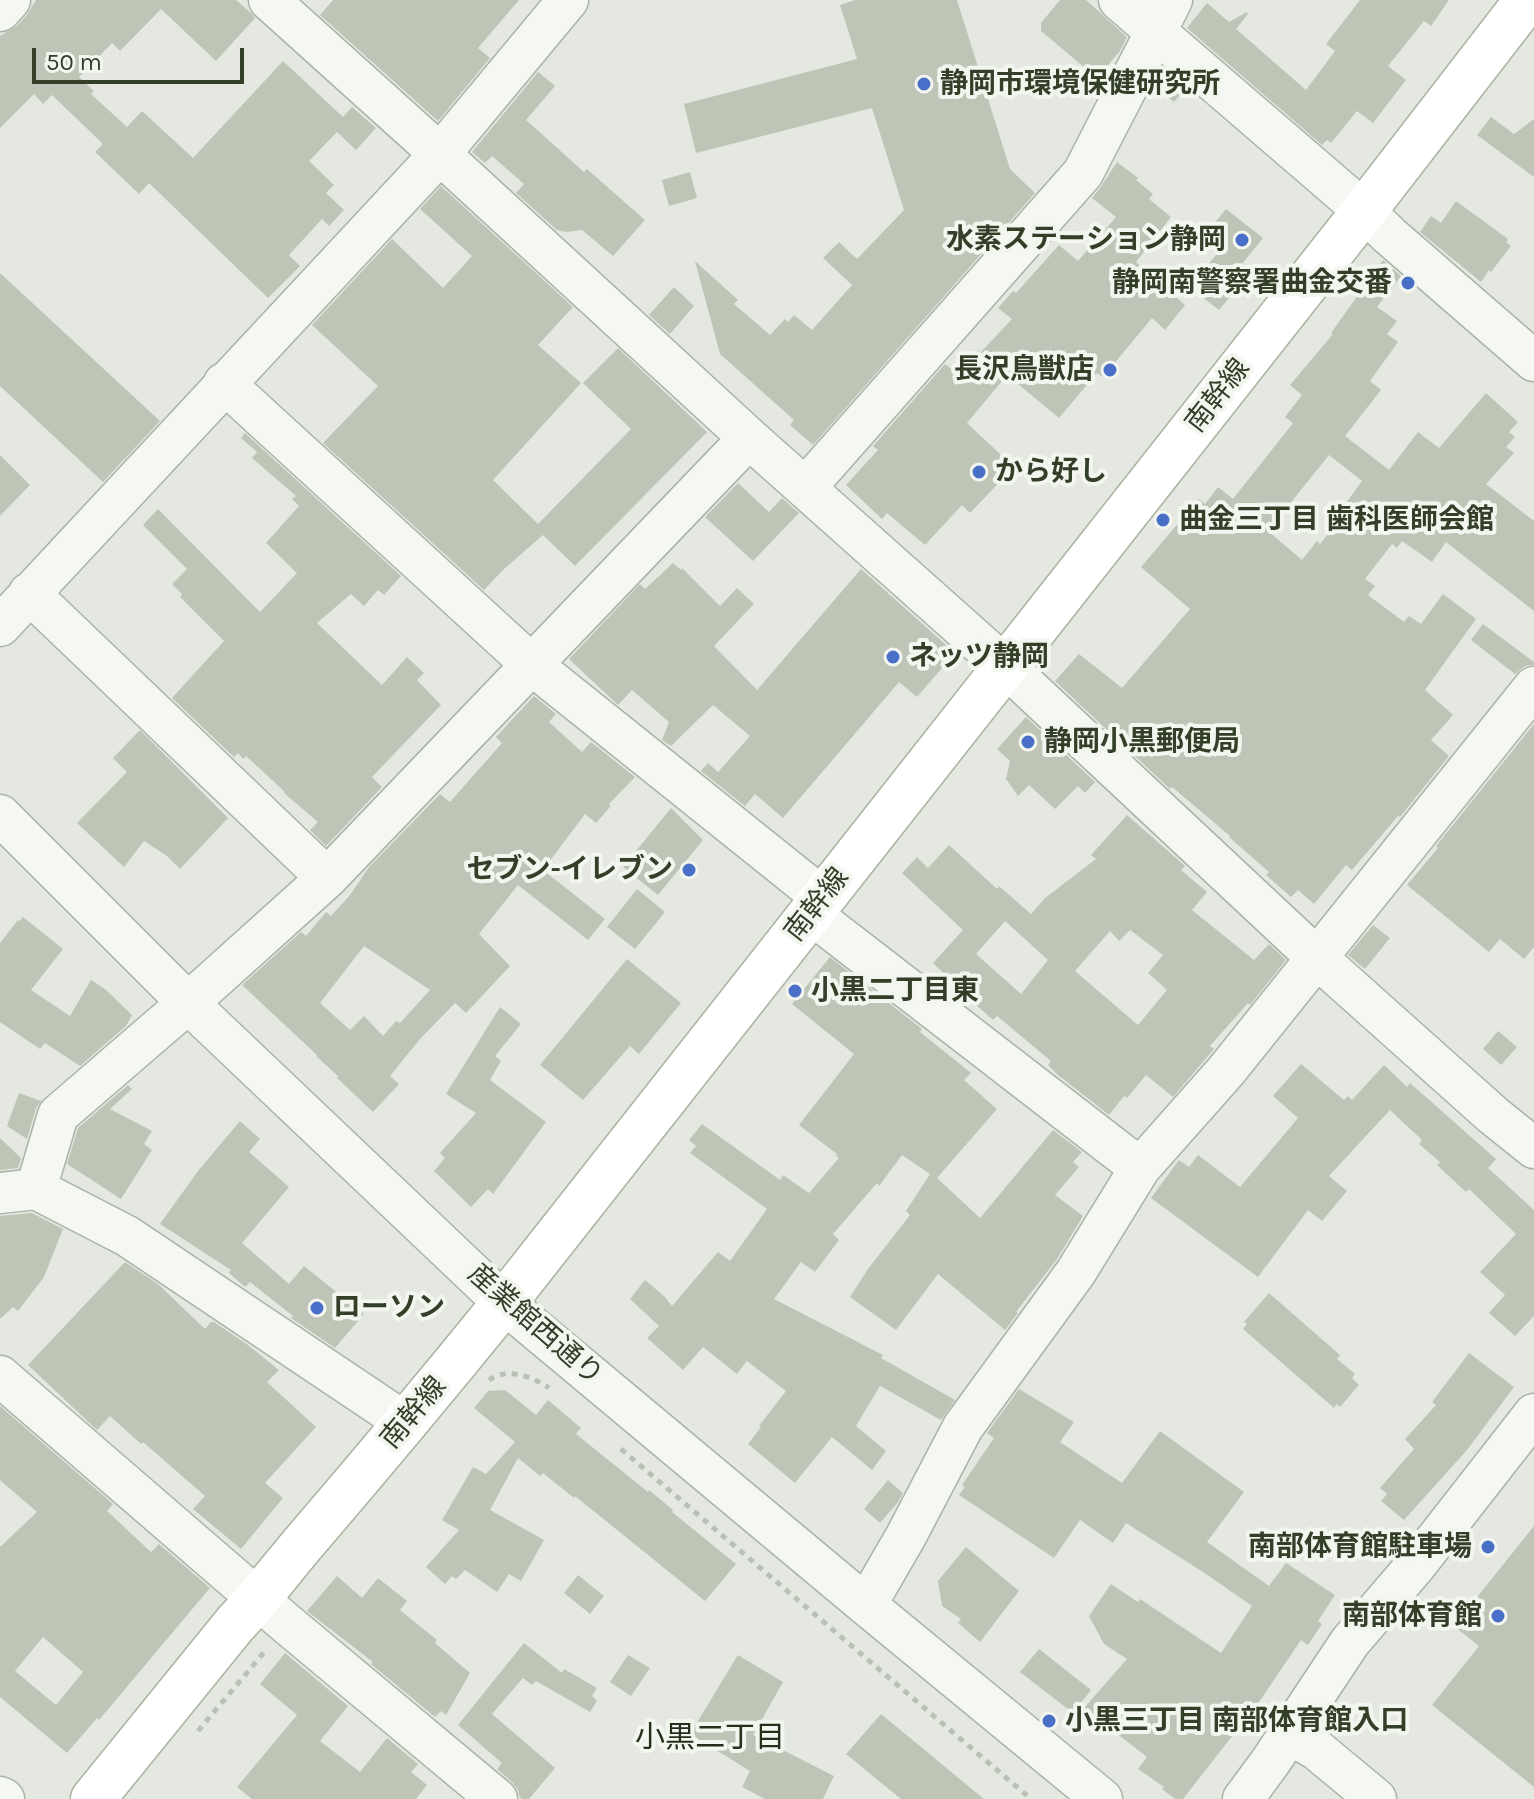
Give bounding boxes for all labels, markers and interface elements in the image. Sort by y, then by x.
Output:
scale bar [36,32,248,82]
text: 50 m [46,48,102,76]
place label: 静岡市環境保健研究所 [940,67,1220,101]
marker: 静岡市環境保健研究所 [915,75,933,93]
place label: 水素ステーション静岡 [946,223,1226,257]
marker: 水素ステーション静岡 [1233,231,1251,249]
place label: 静岡南警察署曲金交番 [1112,266,1392,300]
marker: 静岡南警察署曲金交番 [1399,274,1417,292]
place label: 長沢鳥獣店 [954,353,1094,387]
street label: 南幹線 [1179,353,1257,439]
marker: 長沢鳥獣店 [1101,361,1119,379]
place label: から好し [995,455,1107,489]
marker: から好し [970,463,988,481]
place label: 曲金三丁目 歯科医師会館 [1179,503,1494,537]
marker: 曲金三丁目 歯科医師会館 [1154,511,1172,529]
place label: ネッツ静岡 [909,640,1049,674]
marker: ネッツ静岡 [884,648,902,666]
place label: 静岡小黒郵便局 [1044,725,1240,759]
marker: 静岡小黒郵便局 [1019,733,1037,751]
place label: セブン-イレブン [467,853,673,887]
marker: セブン-イレブン [680,861,698,879]
street label: 南幹線 [778,862,856,948]
place label: 小黒二丁目東 [811,974,979,1008]
marker: 小黒二丁目東 [786,982,804,1000]
street label: 産業館西通り [461,1257,609,1393]
place label: ローソン [333,1291,445,1325]
marker: ローソン [308,1299,326,1317]
street label: 南幹線 [374,1370,454,1456]
place label: 南部体育館駐車場 [1248,1530,1472,1564]
marker: 南部体育館駐車場 [1479,1538,1497,1556]
place label: 南部体育館 [1342,1599,1482,1633]
marker: 南部体育館 [1489,1607,1507,1625]
place label: 小黒三丁目 南部体育館入口 [1065,1704,1408,1738]
marker: 小黒三丁目 南部体育館入口 [1040,1712,1058,1730]
district label: 小黒二丁目 [635,1720,785,1756]

